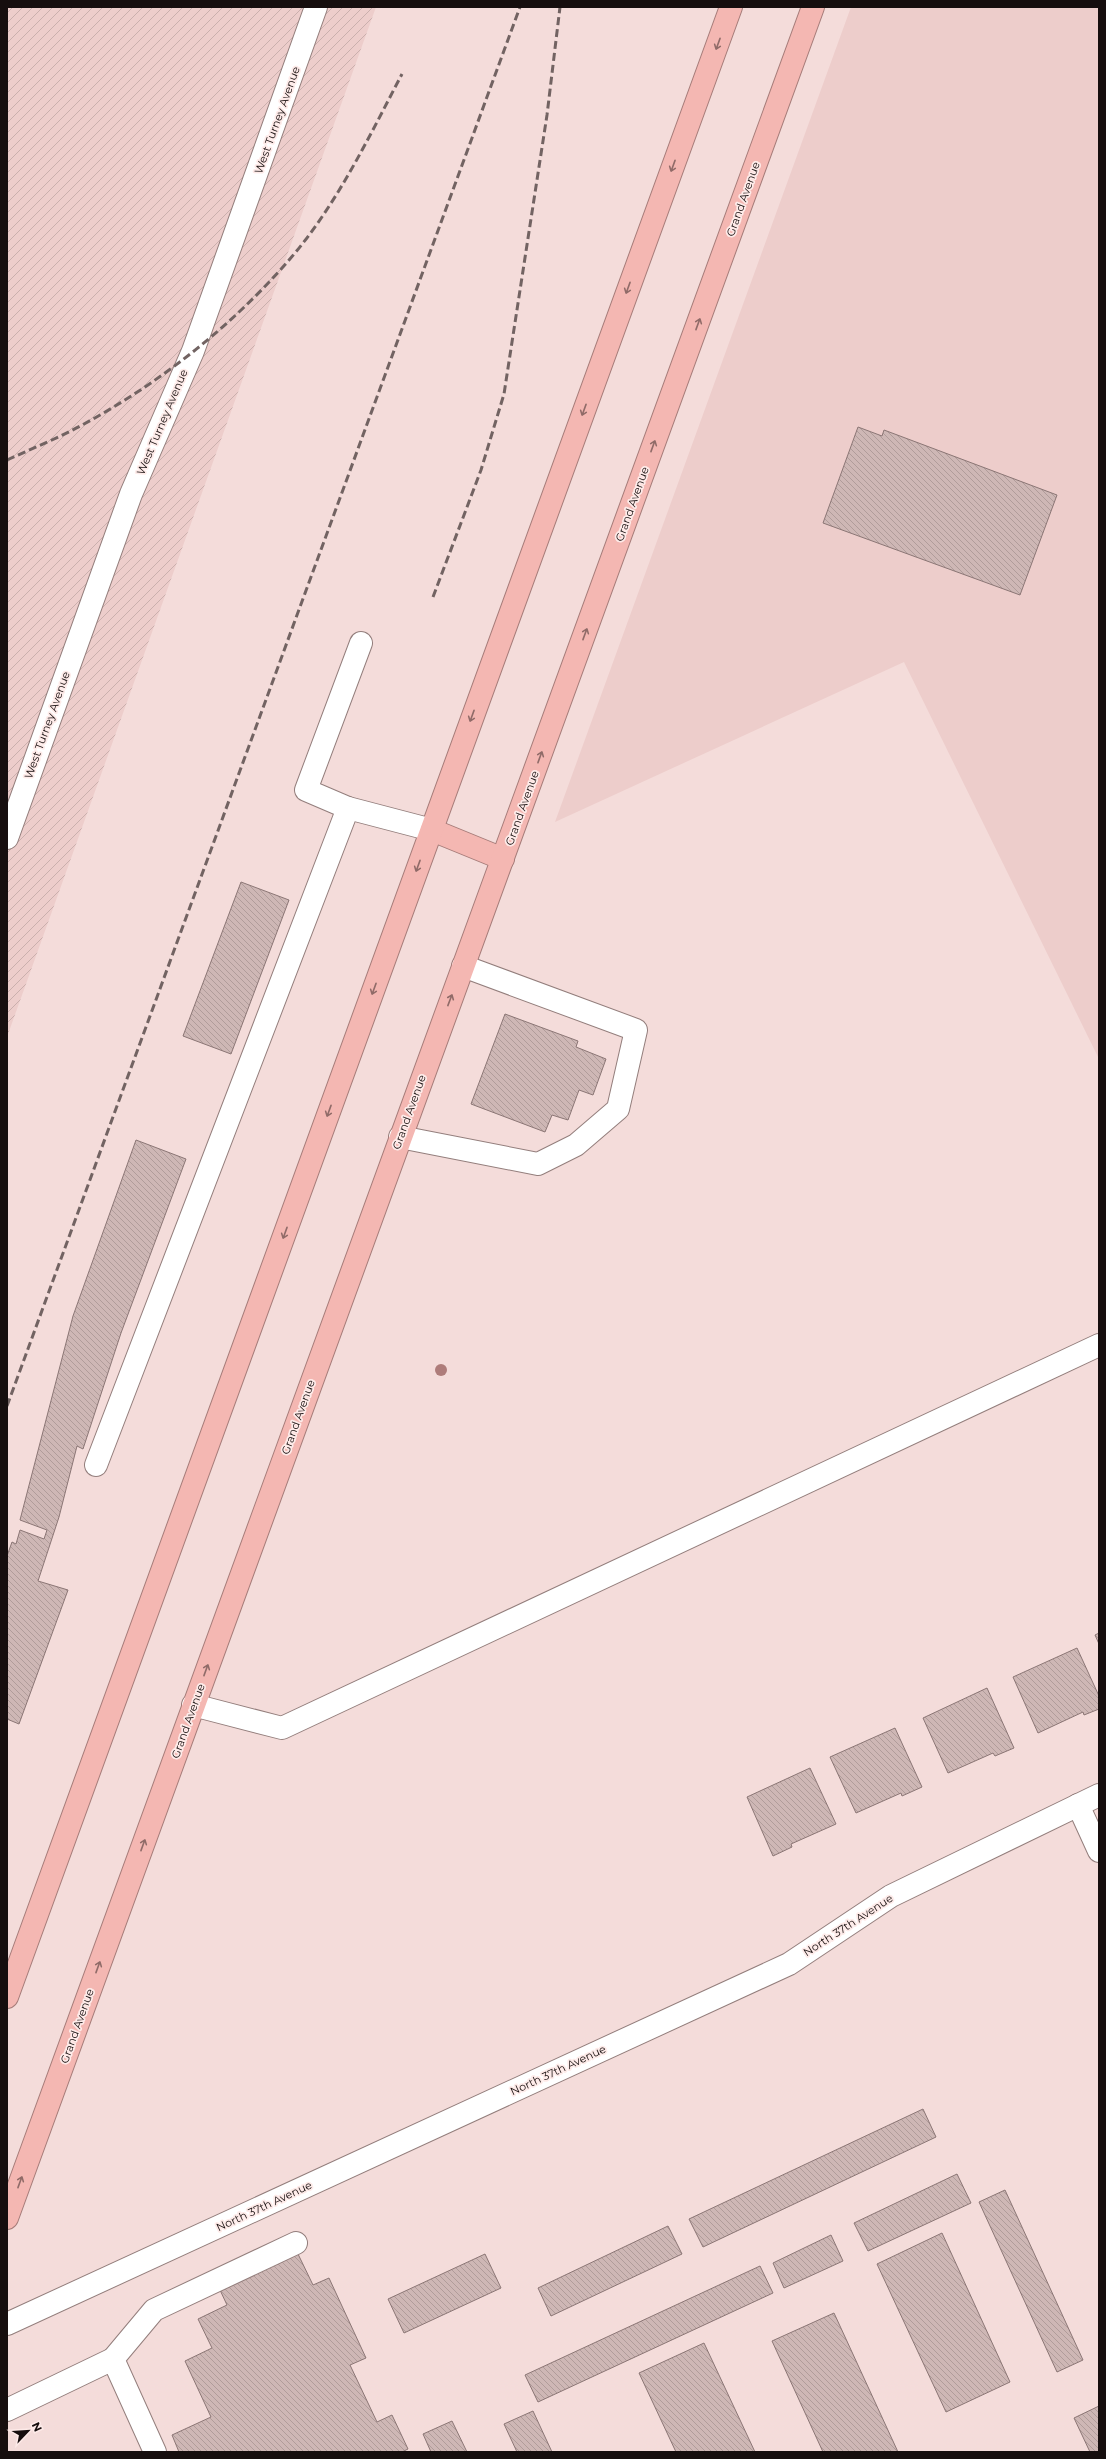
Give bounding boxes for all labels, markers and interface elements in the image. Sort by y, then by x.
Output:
one-way arrow [714,37,721,50]
street label: West Turney Avenue [251,64,303,176]
one-way arrow [669,159,677,171]
street label: Grand Avenue [723,160,763,238]
one-way arrow [624,281,632,293]
one-way arrow [694,319,702,331]
street label: West Turney Avenue [133,367,191,477]
one-way arrow [579,403,587,415]
one-way arrow [650,441,658,453]
street label: Grand Avenue [612,465,652,543]
one-way arrow [582,628,589,641]
street label: West Turney Avenue [21,669,73,781]
one-way arrow [468,709,475,722]
one-way arrow [537,751,545,763]
street label: Grand Avenue [502,769,542,847]
one-way arrow [414,860,422,872]
one-way arrow [369,982,377,994]
one-way arrow [447,993,454,1006]
street label: Grand Avenue [389,1073,429,1151]
one-way arrow [325,1104,333,1116]
one-way arrow [281,1226,288,1239]
street label: Grand Avenue [278,1378,318,1456]
one-way arrow [203,1664,210,1677]
street label: Grand Avenue [168,1682,208,1760]
one-way arrow [139,1839,147,1851]
street label: North 37th Avenue [801,1891,896,1959]
one-way arrow [95,1962,103,1974]
street label: Grand Avenue [57,1987,97,2065]
street label: North 37th Avenue [508,2042,608,2098]
one-way arrow [17,2176,25,2188]
street label: North 37th Avenue [214,2178,314,2234]
north arrow [8,2411,48,2451]
text: N [29,2420,45,2434]

